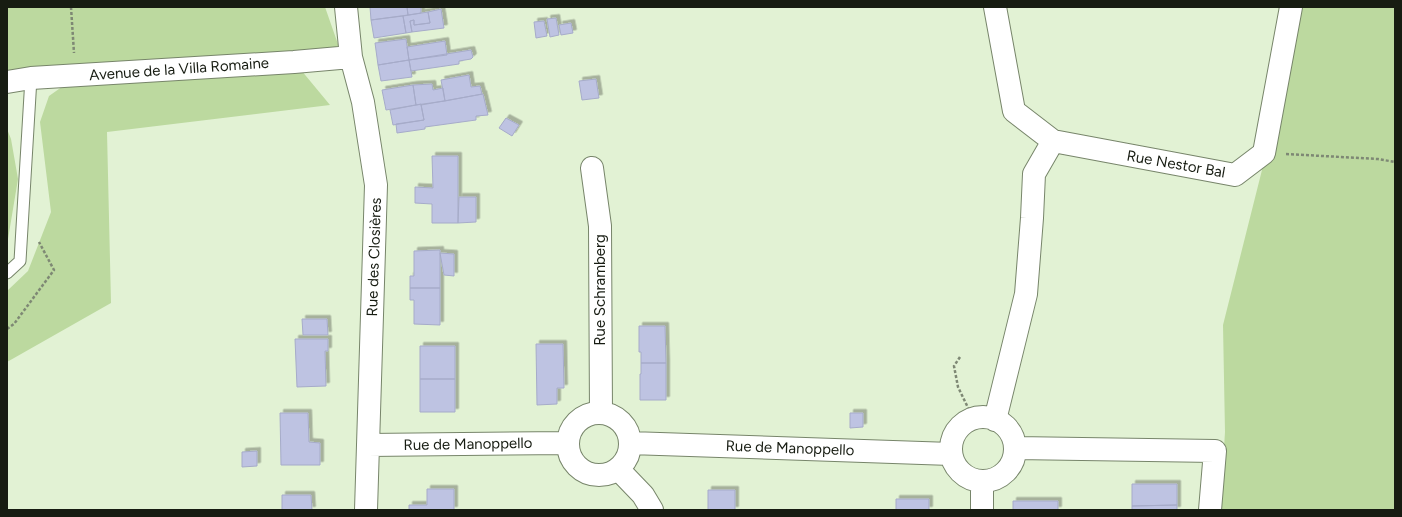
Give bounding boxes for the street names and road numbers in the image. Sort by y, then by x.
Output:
street label: Avenue de la Villa Romaine [89,54,269,84]
street label: Rue Nestor Bal [1125,146,1227,182]
street label: Rue des Closières [363,197,385,317]
street label: Rue Schramberg [591,234,609,346]
street label: Rue de Manoppello [403,434,533,454]
street label: Rue de Manoppello [725,437,855,459]

